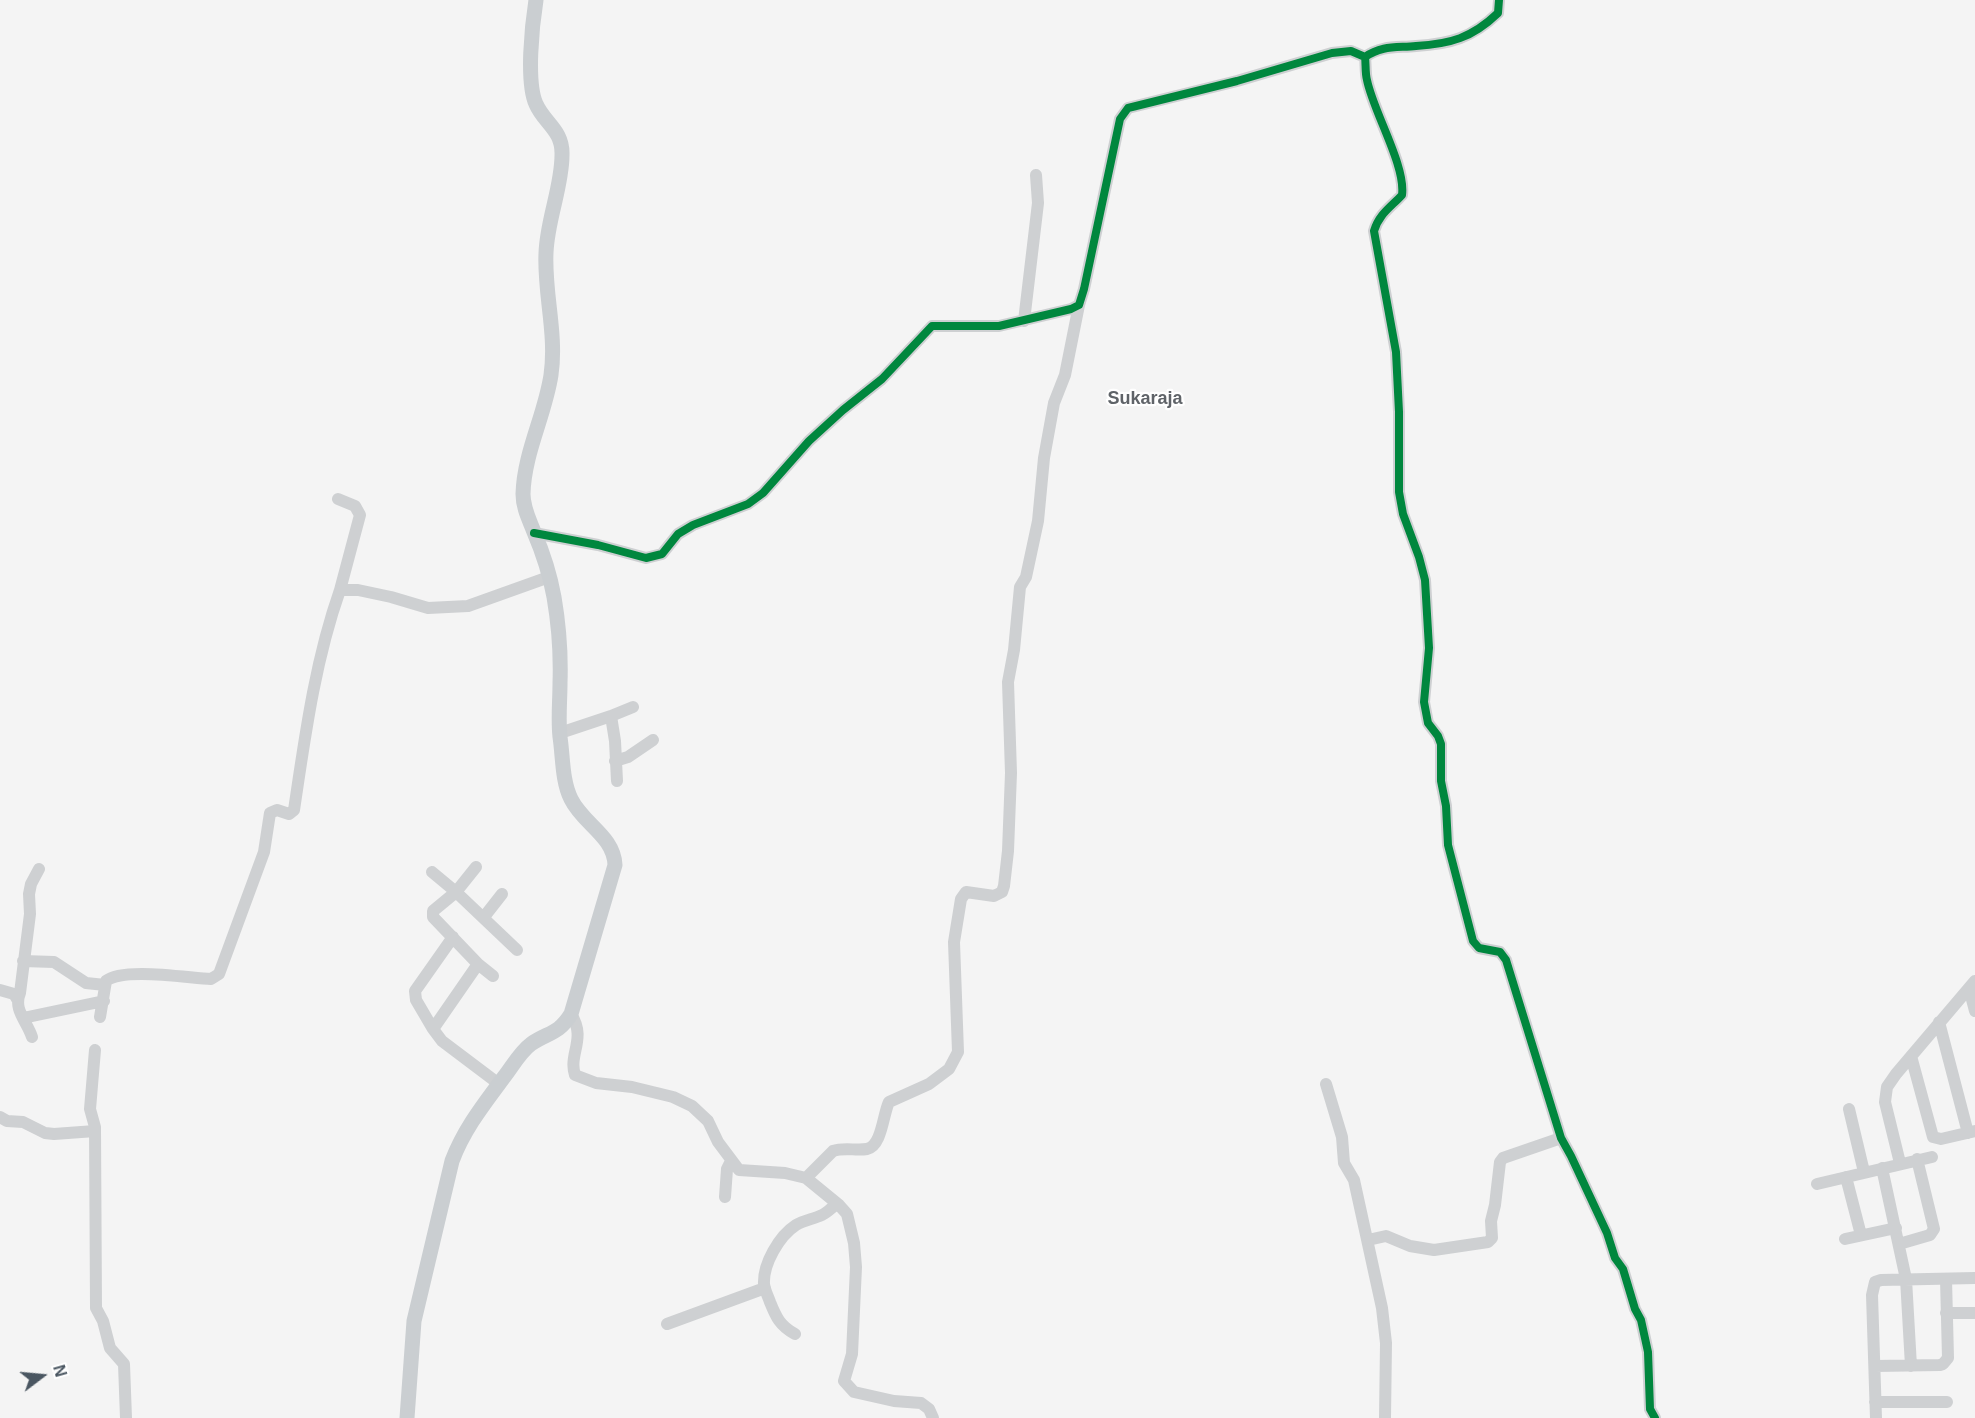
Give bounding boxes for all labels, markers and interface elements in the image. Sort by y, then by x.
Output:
district label: Sukaraja [1107,388,1183,410]
north arrow [12,1346,72,1406]
text: N [50,1363,70,1379]

